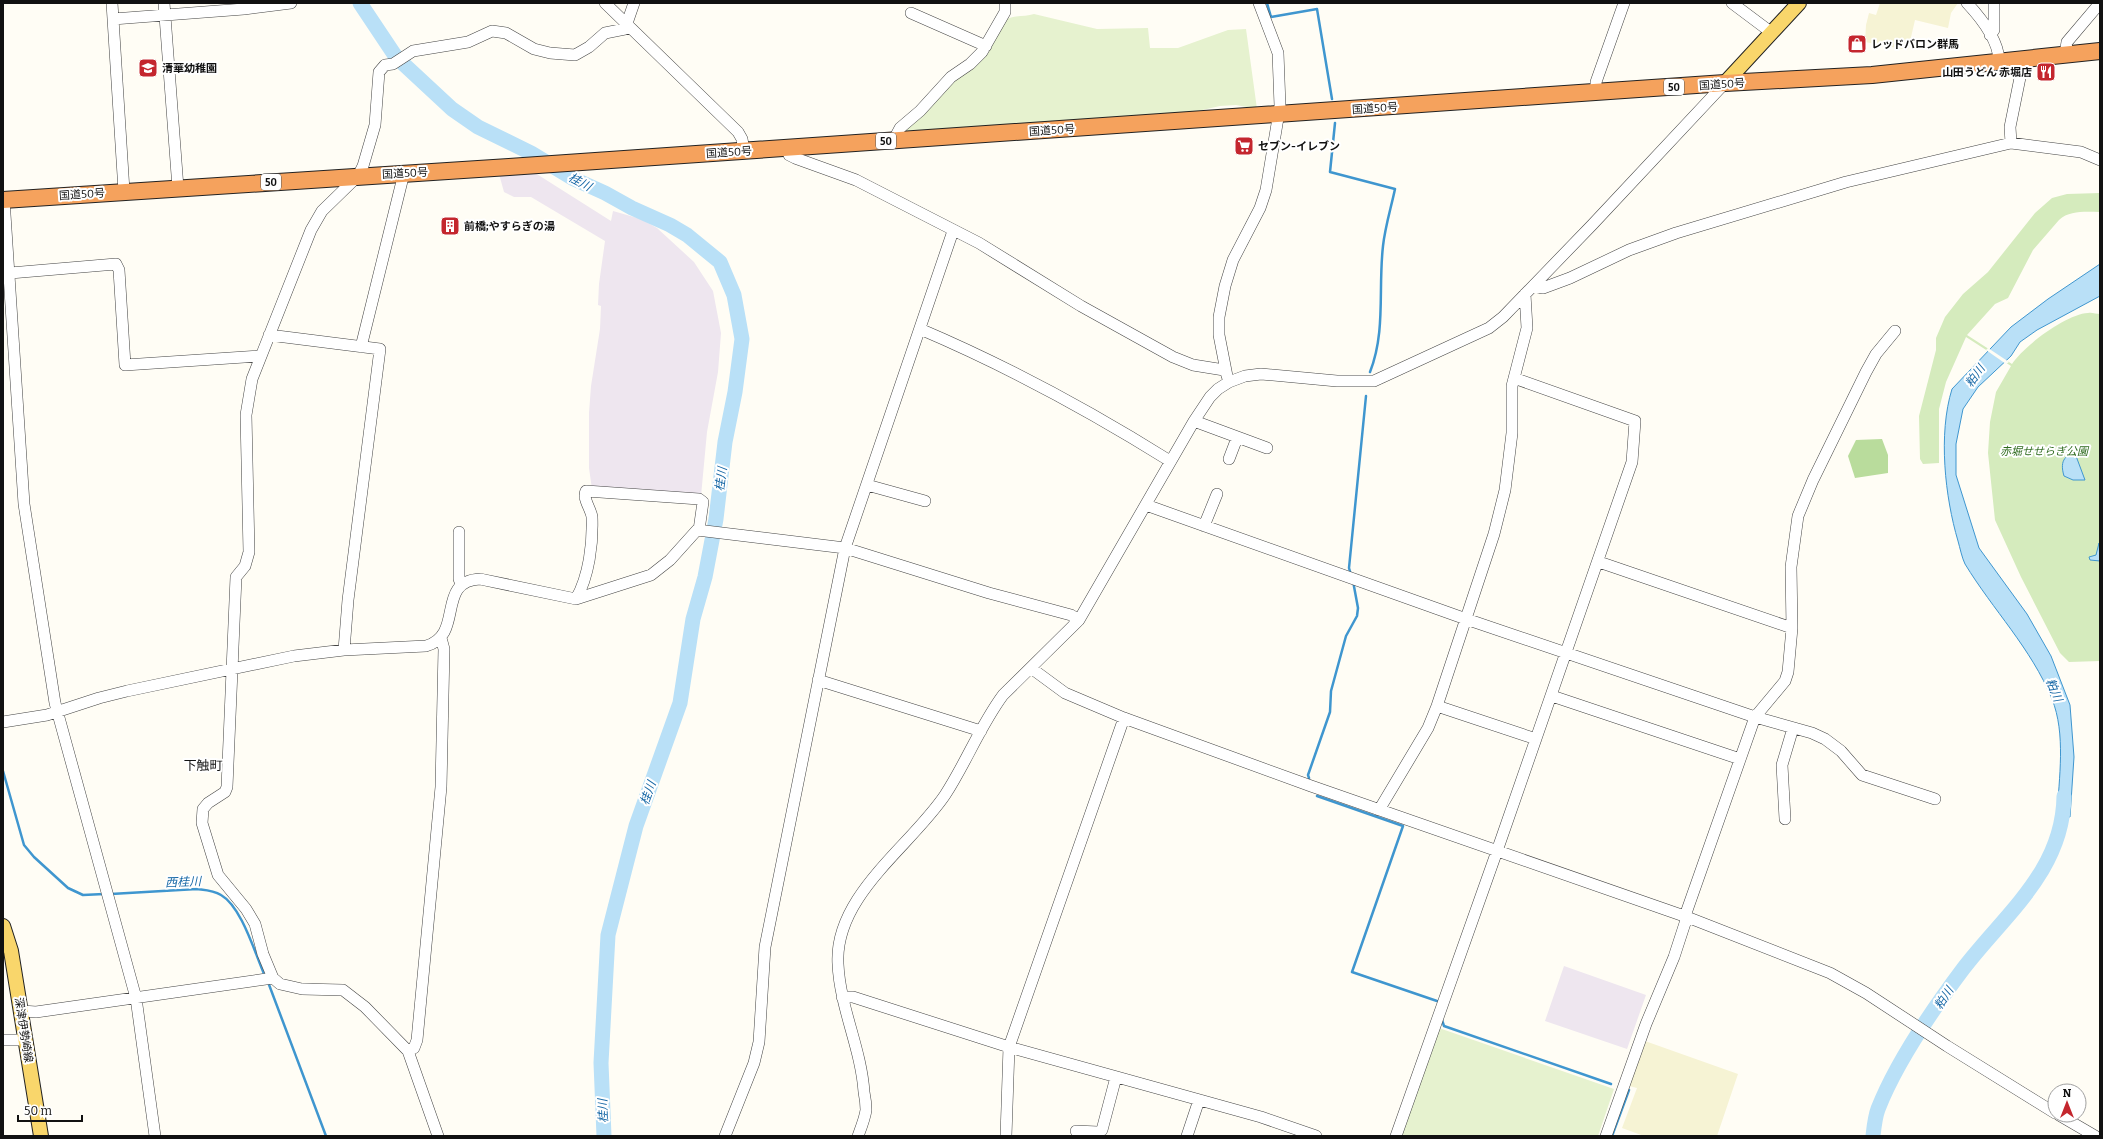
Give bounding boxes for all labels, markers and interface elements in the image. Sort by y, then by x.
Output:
shop icon: レッドバロン群馬 [1846,33,1868,55]
place label: レッドバロン群馬 [1871,38,1959,51]
school or university icon: 清華幼稚園 [137,57,159,79]
restaurant icon: 山田うどん 赤堀店 [2035,61,2057,83]
place label: 清華幼稚園 [162,62,217,75]
place label: 山田うどん 赤堀店 [1942,66,2032,79]
street label: 国道50号 [1699,76,1745,93]
road number: 50 [1664,79,1684,95]
street label: 国道50号 [1352,100,1398,117]
street label: 国道50号 [1029,122,1075,139]
road number: 50 [876,133,896,149]
supermarket icon: セブン-イレブン [1233,135,1255,157]
place label: セブン-イレブン [1258,140,1340,153]
street label: 国道50号 [706,144,752,161]
street label: 国道50号 [382,166,428,181]
water label: 桂川 [566,170,596,195]
road number: 50 [261,174,281,190]
street label: 国道50号 [59,186,105,203]
building icon: 前橋;やすらぎの湯 [439,215,461,237]
place label: 前橋;やすらぎの湯 [464,220,555,233]
water label: 粕川 [1962,361,1989,390]
park label: 赤堀せせらぎ公園 [2000,445,2090,458]
water label: 桂川 [713,464,730,492]
water label: 粕川 [2043,676,2066,706]
district label: 下触町 [183,758,223,773]
water label: 桂川 [637,777,659,807]
water label: 西桂川 [165,874,203,890]
water label: 粕川 [1932,982,1957,1012]
street label: 深津伊勢崎線 [12,996,35,1064]
north arrow [2047,1083,2087,1123]
text: N [2063,1087,2072,1100]
scale bar [18,1097,82,1123]
water label: 桂川 [596,1097,610,1123]
text: 50 m [24,1104,53,1118]

